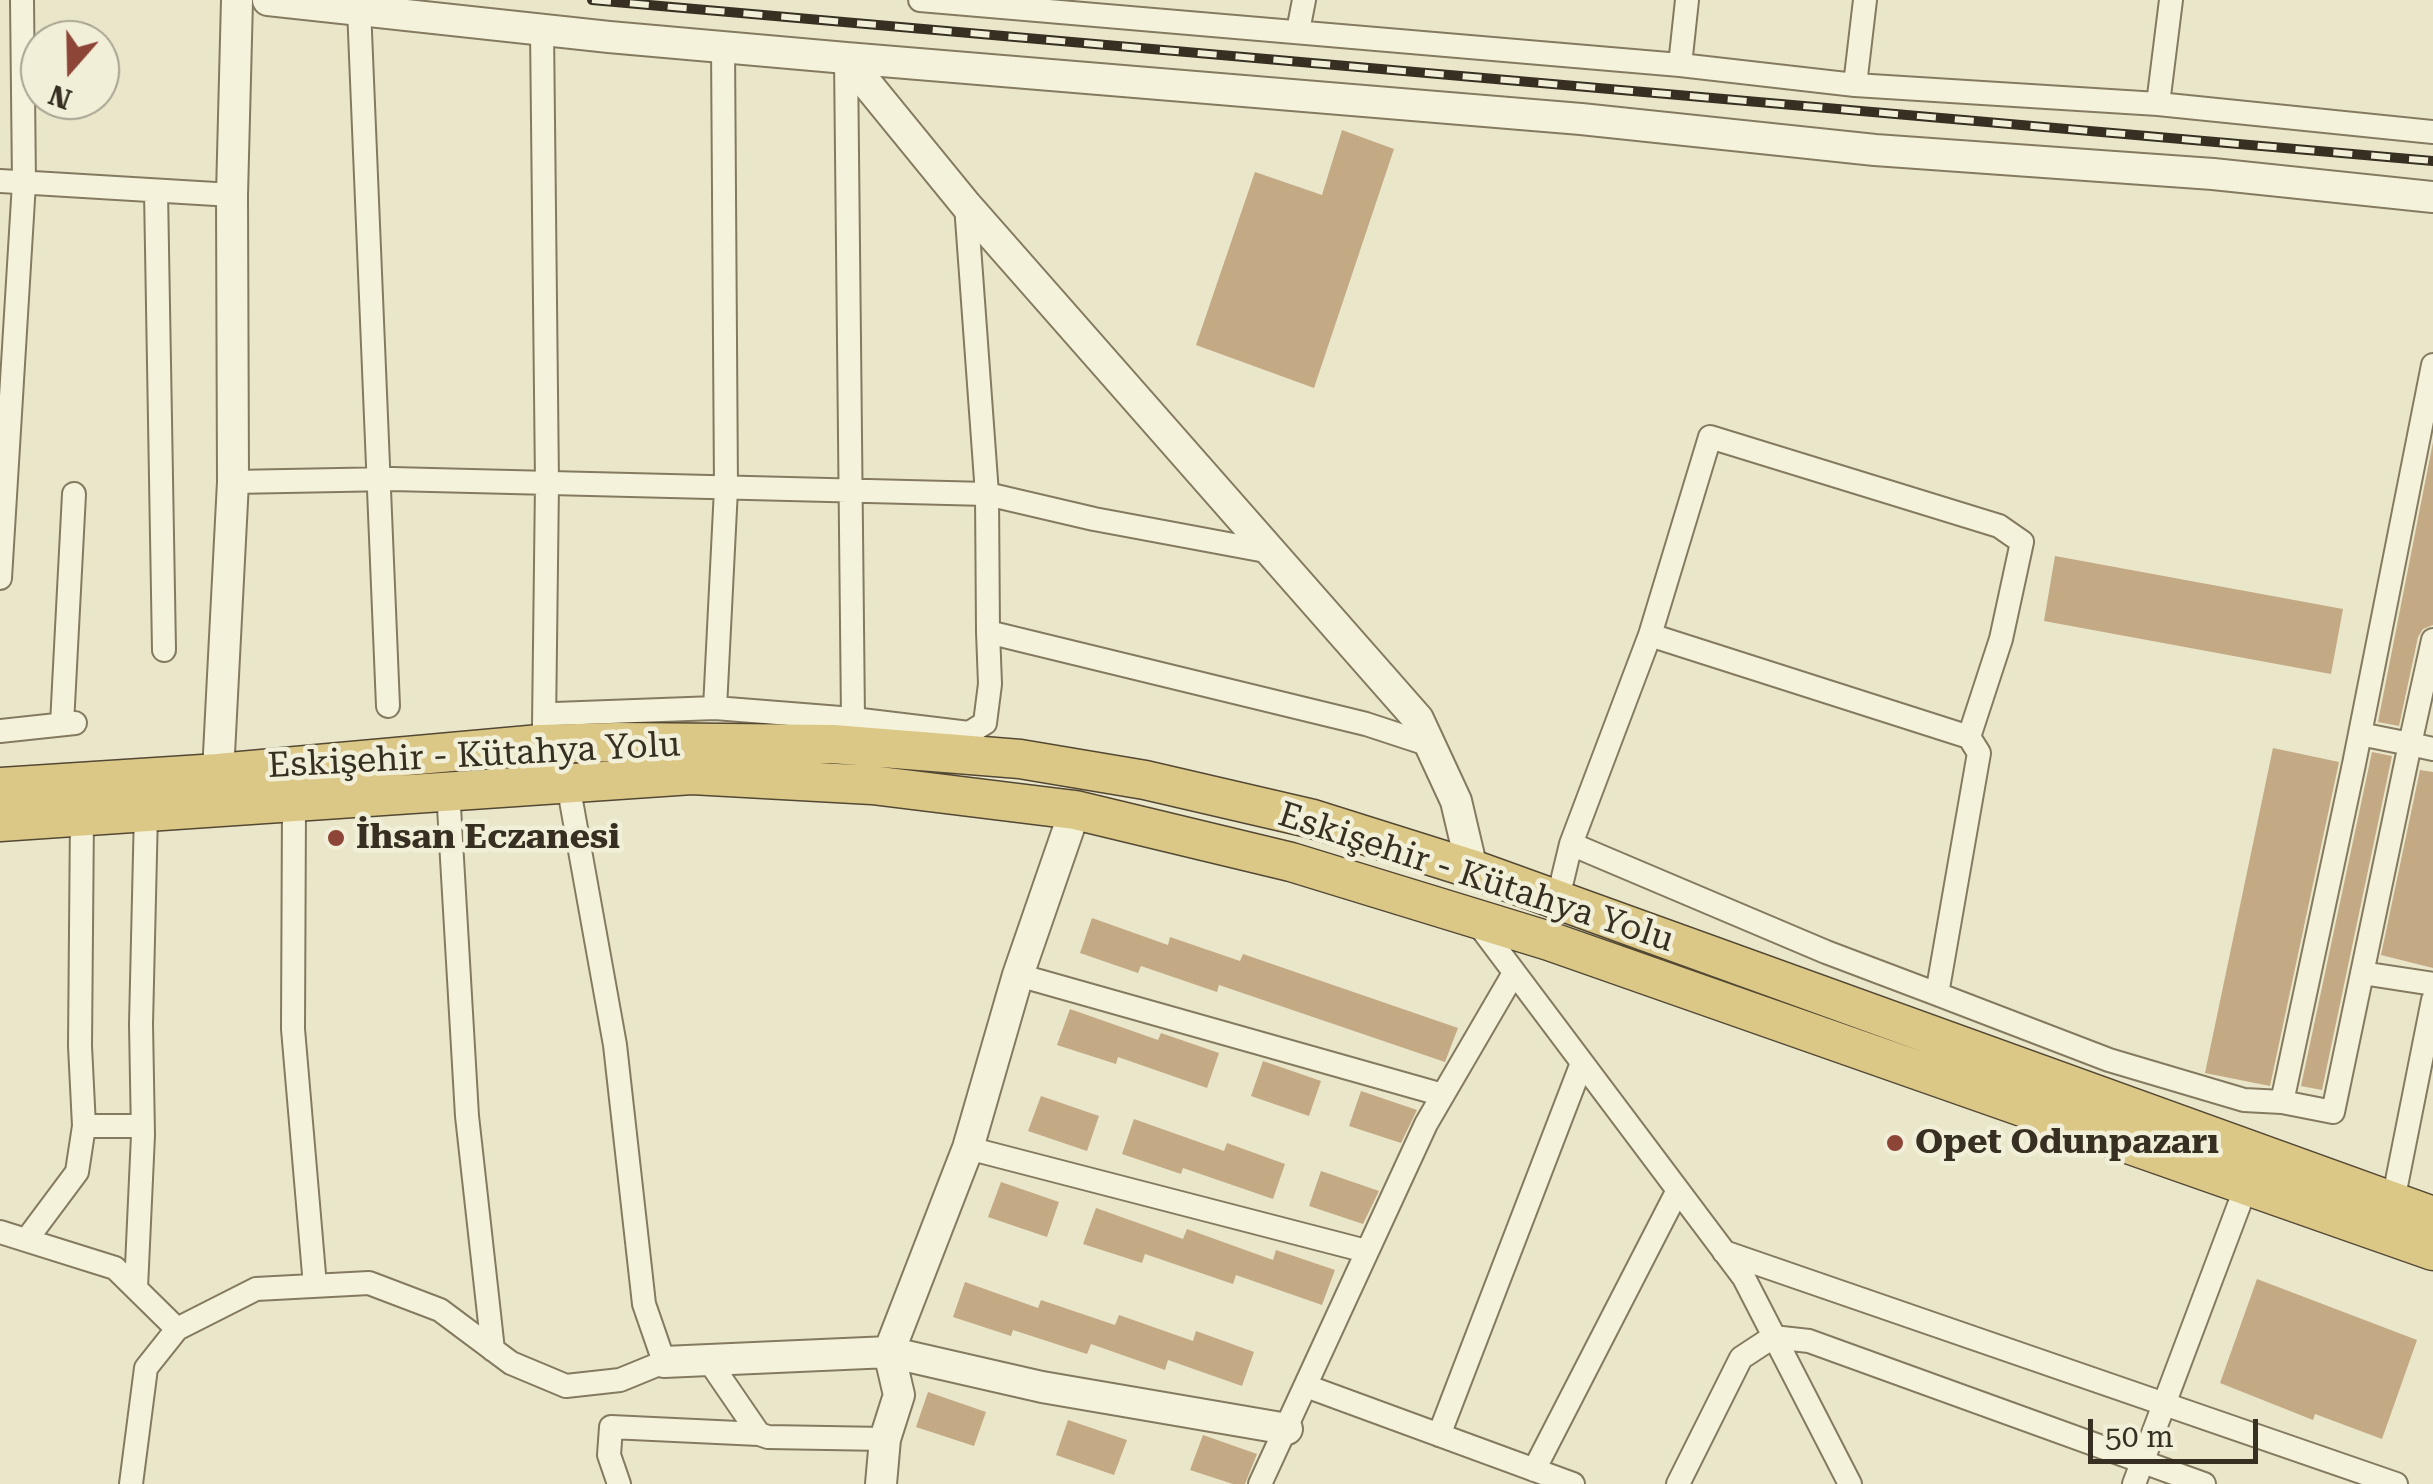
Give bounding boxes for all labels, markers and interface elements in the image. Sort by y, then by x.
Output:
north arrow [20,20,120,120]
text: N [44,78,76,116]
street label: Eskişehir - Kütahya Yolu [267,724,681,788]
street label: Eskişehir - Kütahya Yolu [1273,794,1679,962]
place label: İhsan Eczanesi [356,817,620,859]
marker: İhsan Eczanesi [325,827,347,849]
place label: Opet Odunpazarı [1915,1122,2219,1164]
marker: Opet Odunpazarı [1884,1132,1906,1154]
scale bar [2093,1399,2263,1461]
text: 50 m [2105,1419,2174,1454]

